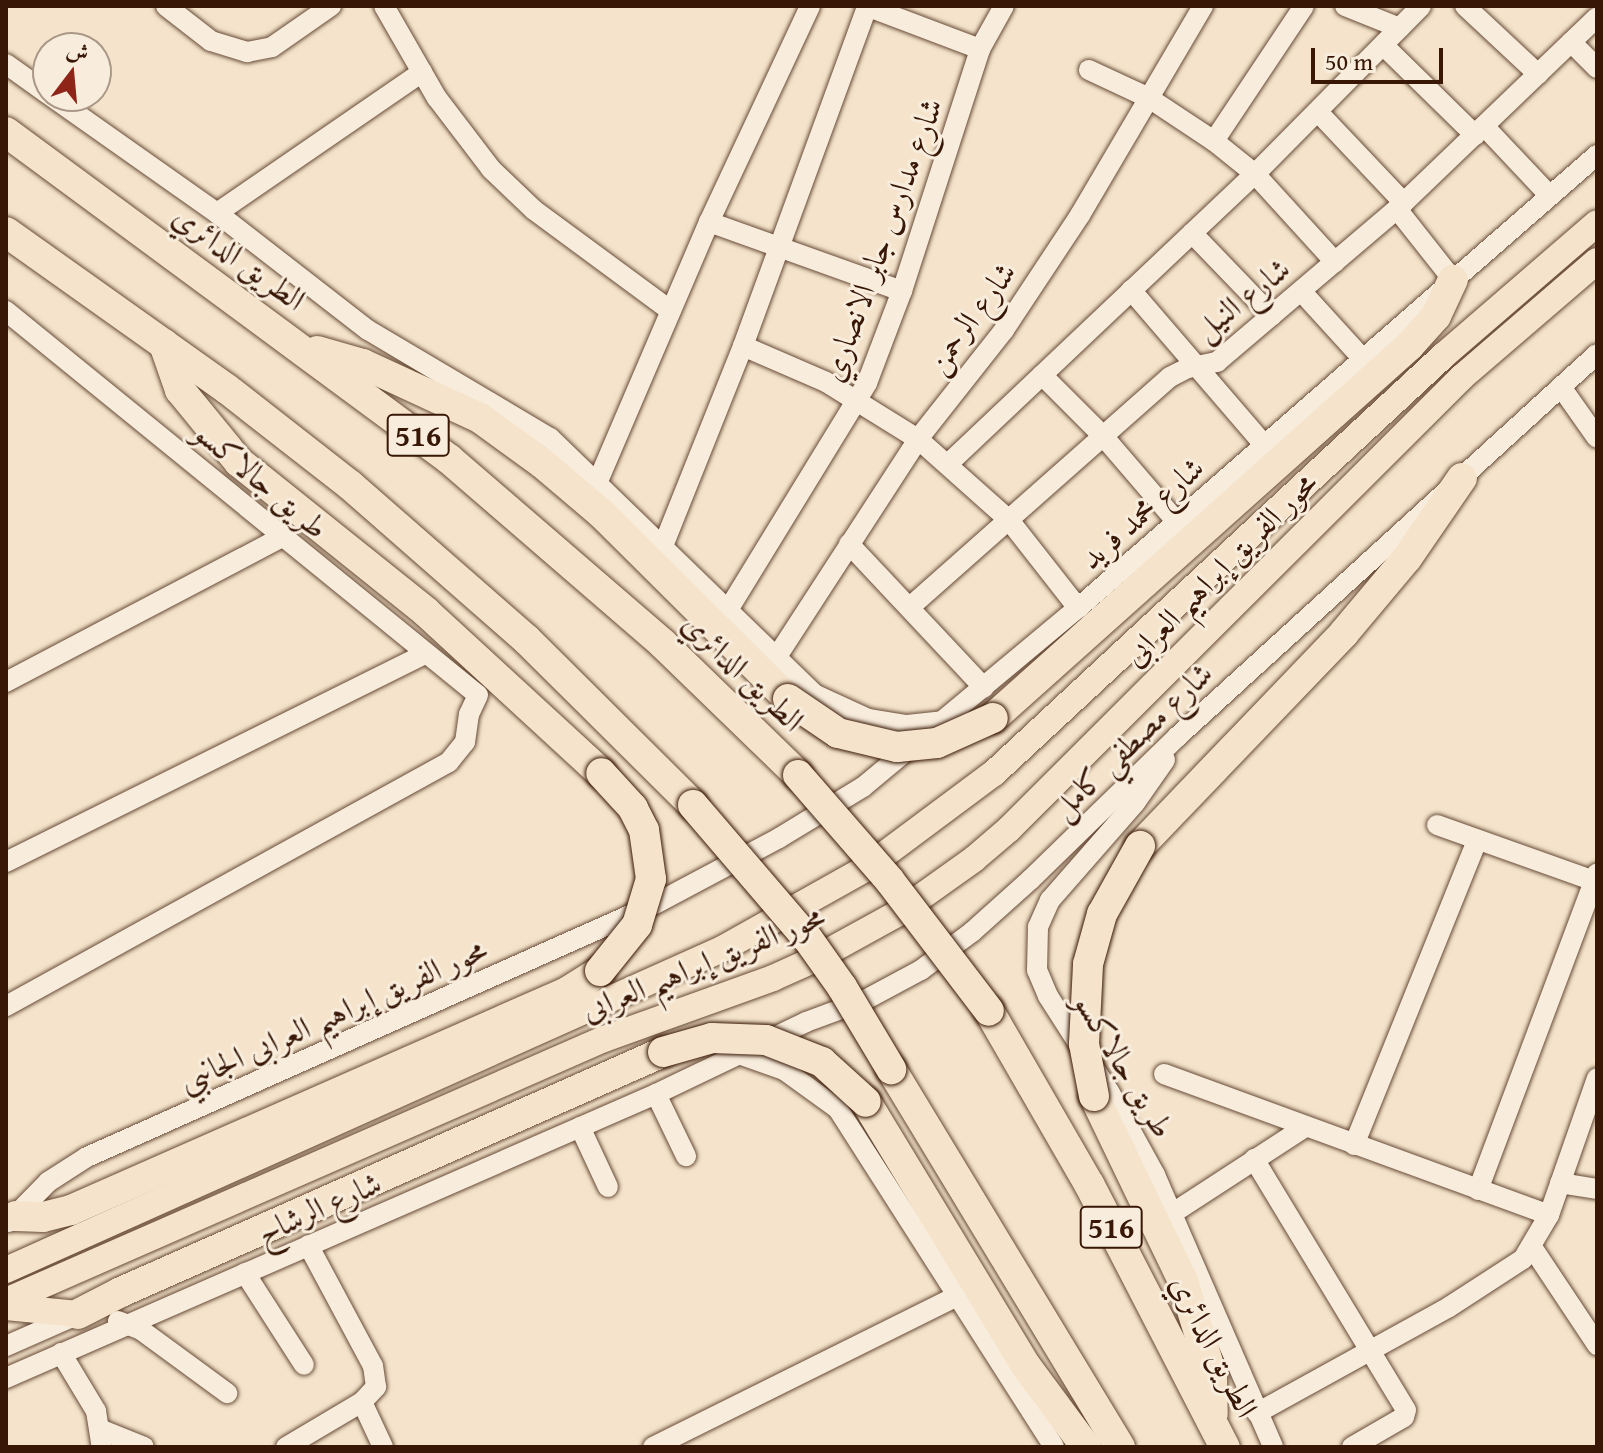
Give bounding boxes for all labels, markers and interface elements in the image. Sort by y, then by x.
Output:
north arrow [32,32,112,112]
text: ش [63,32,93,69]
scale bar [1315,32,1447,82]
text: 50 m [1325,44,1373,79]
street label: شارع مدارس جابر الانصاري [813,93,951,387]
street label: الطريق الدائري [165,197,313,319]
street label: شارع النيل [1186,250,1298,348]
street label: شارع الرحمن [918,255,1024,381]
road number: 516 [386,409,450,461]
street label: طريق جالاكسو [186,413,336,547]
street label: شارع محمد فريد [1072,449,1212,577]
street label: محور الفريق إبراهيم العرابى [1115,464,1325,674]
street label: الطريق الدائري [674,604,812,740]
street label: شارع مصطفي كامل [1043,654,1221,828]
street label: محور الفريق إبراهيم العرابى [576,897,830,1029]
street label: محور الفريق إبراهيم العرابى الجانبي [173,930,493,1100]
street label: طريق جالاكسو [1066,985,1182,1145]
street label: شارع الرشاح [251,1164,387,1252]
road number: 516 [1079,1201,1143,1253]
street label: الطريق الدائري [1162,1268,1266,1424]

